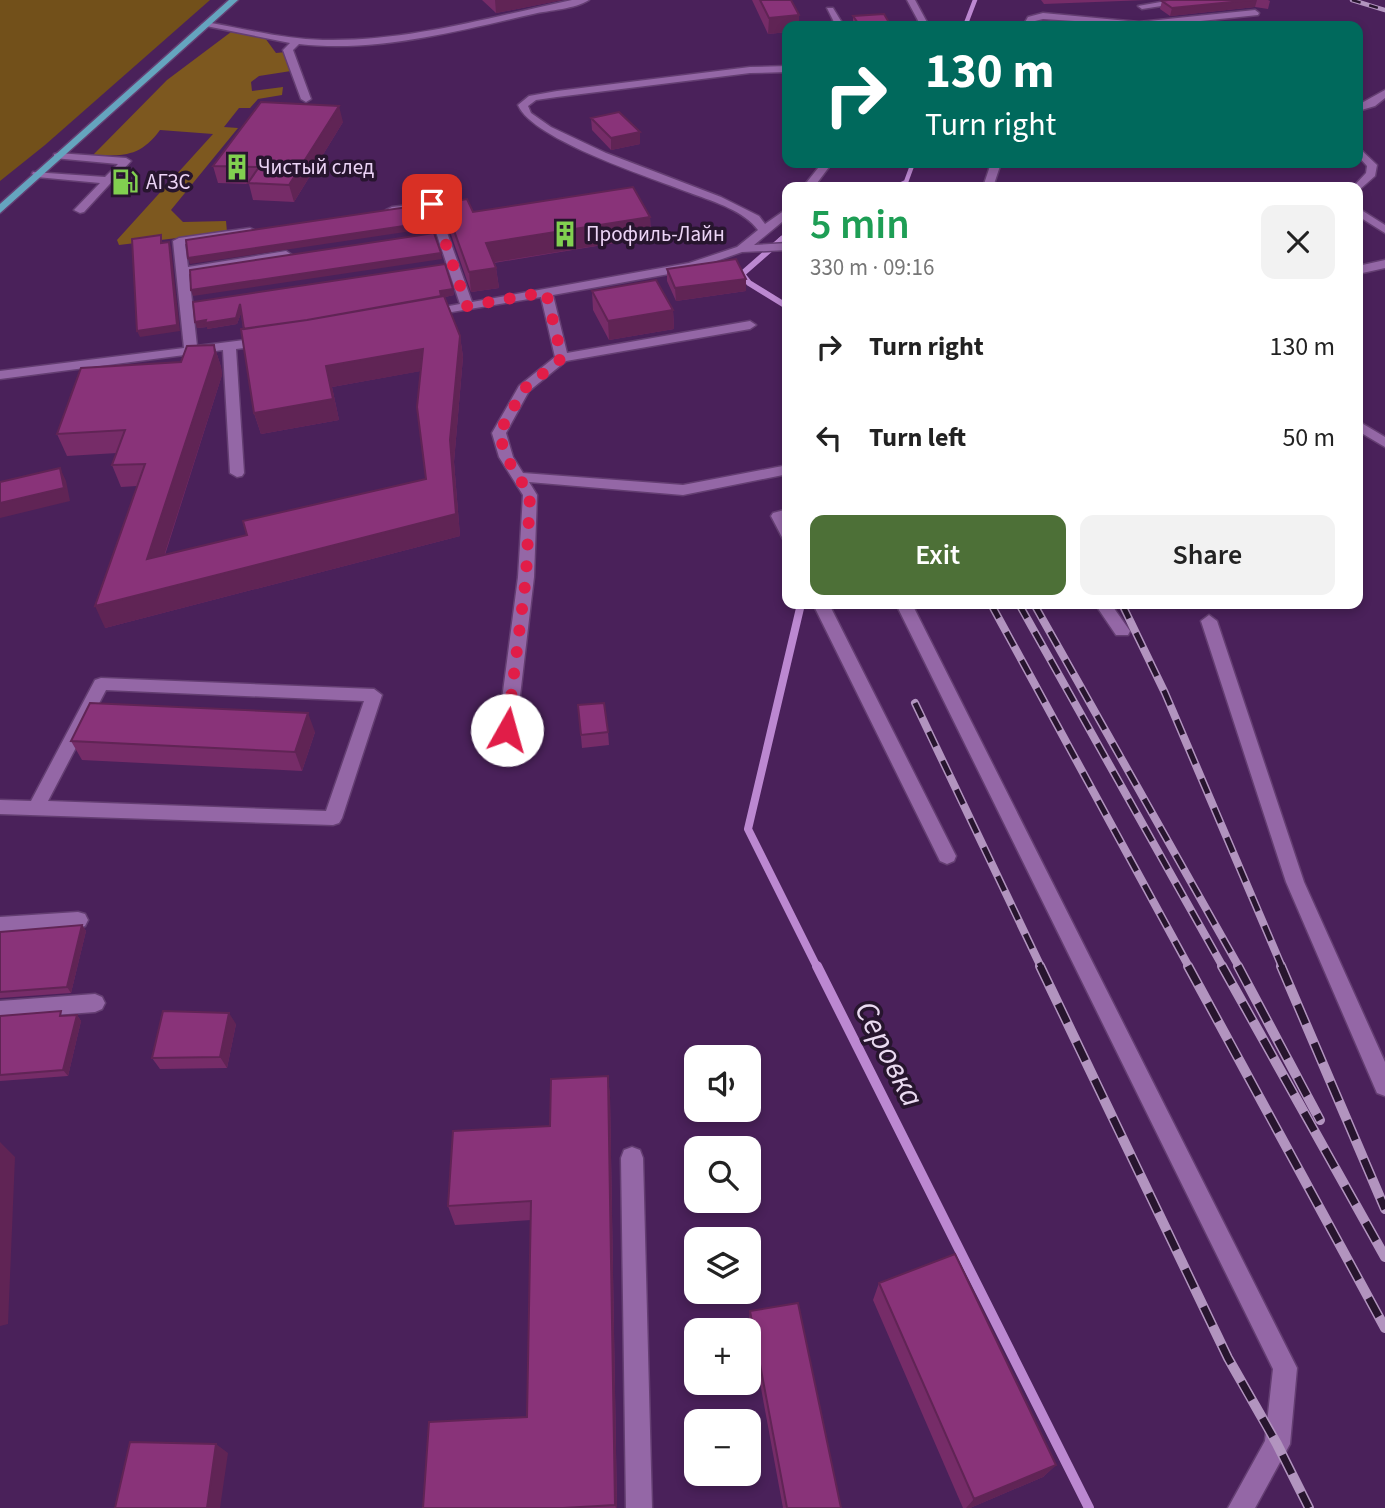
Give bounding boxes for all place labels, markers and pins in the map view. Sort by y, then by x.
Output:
building icon: Чистый след [222,152,252,182]
place label: Чистый след [258,152,374,182]
fuel station icon: АГЗС [110,167,140,197]
place label: АГЗС [146,167,191,197]
pin [402,174,462,234]
building icon: Профиль-Лайн [550,219,580,249]
place label: Профиль-Лайн [586,219,725,249]

